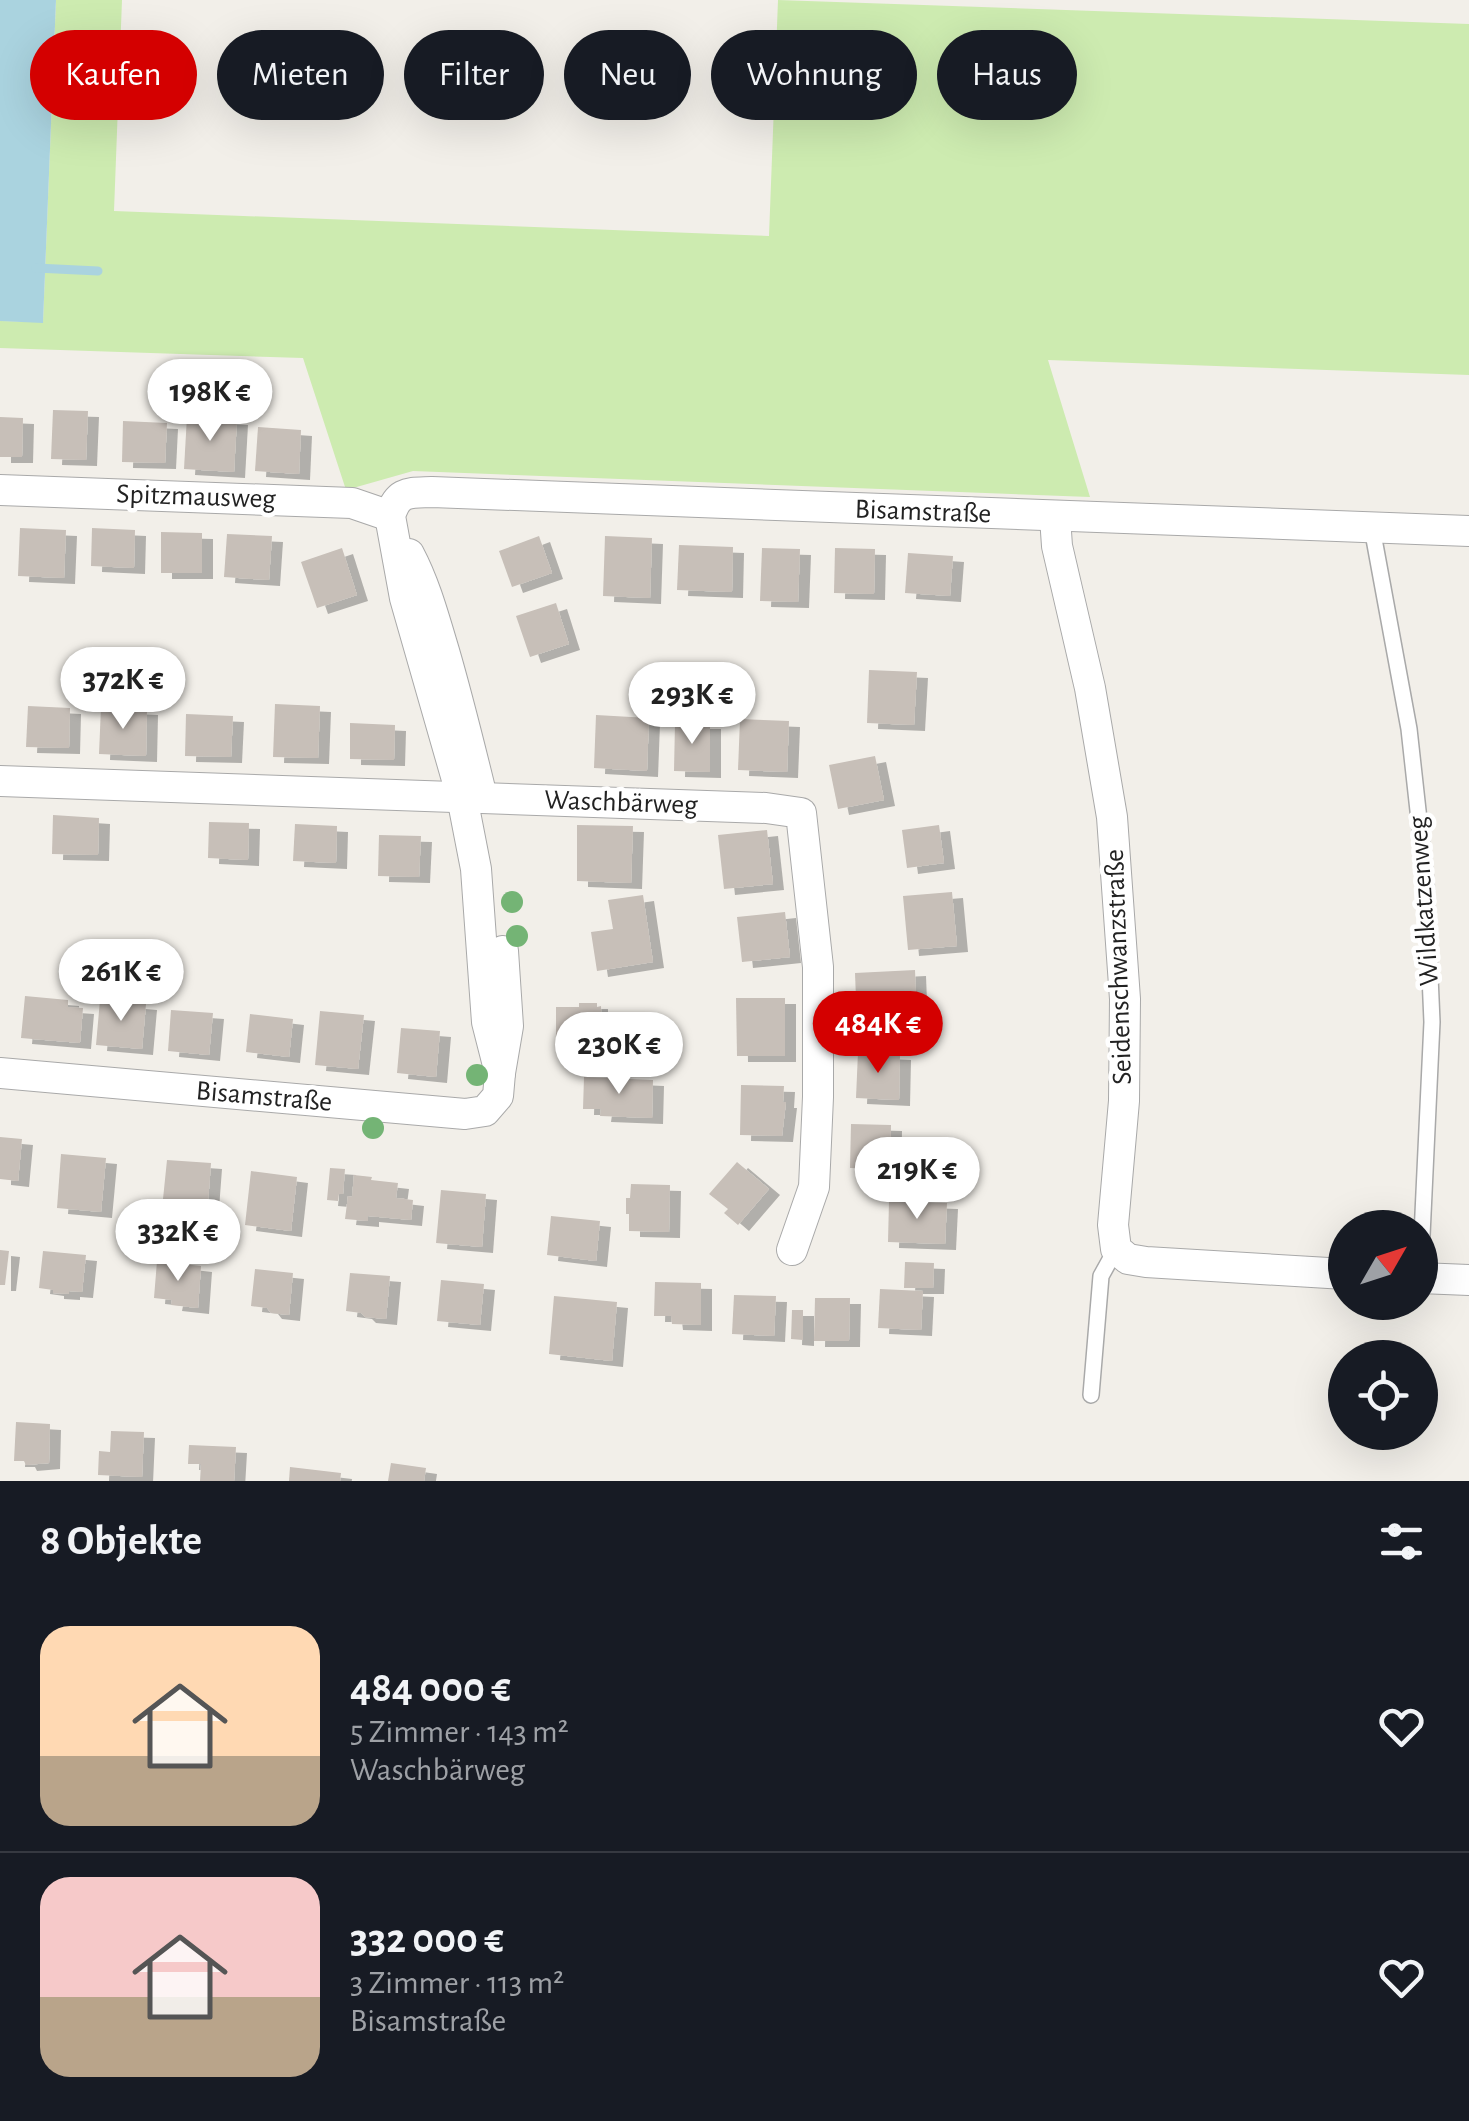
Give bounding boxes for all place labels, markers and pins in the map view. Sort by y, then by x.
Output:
pin: 198K € [129,359,291,444]
pin: 372K € [42,647,204,732]
pin: 293K € [611,662,773,747]
pin: 261K € [40,939,202,1024]
pin: 484K € [797,991,959,1076]
pin: 230K € [538,1012,700,1097]
pin: 219K € [836,1137,998,1222]
pin: 332K € [97,1199,259,1284]

